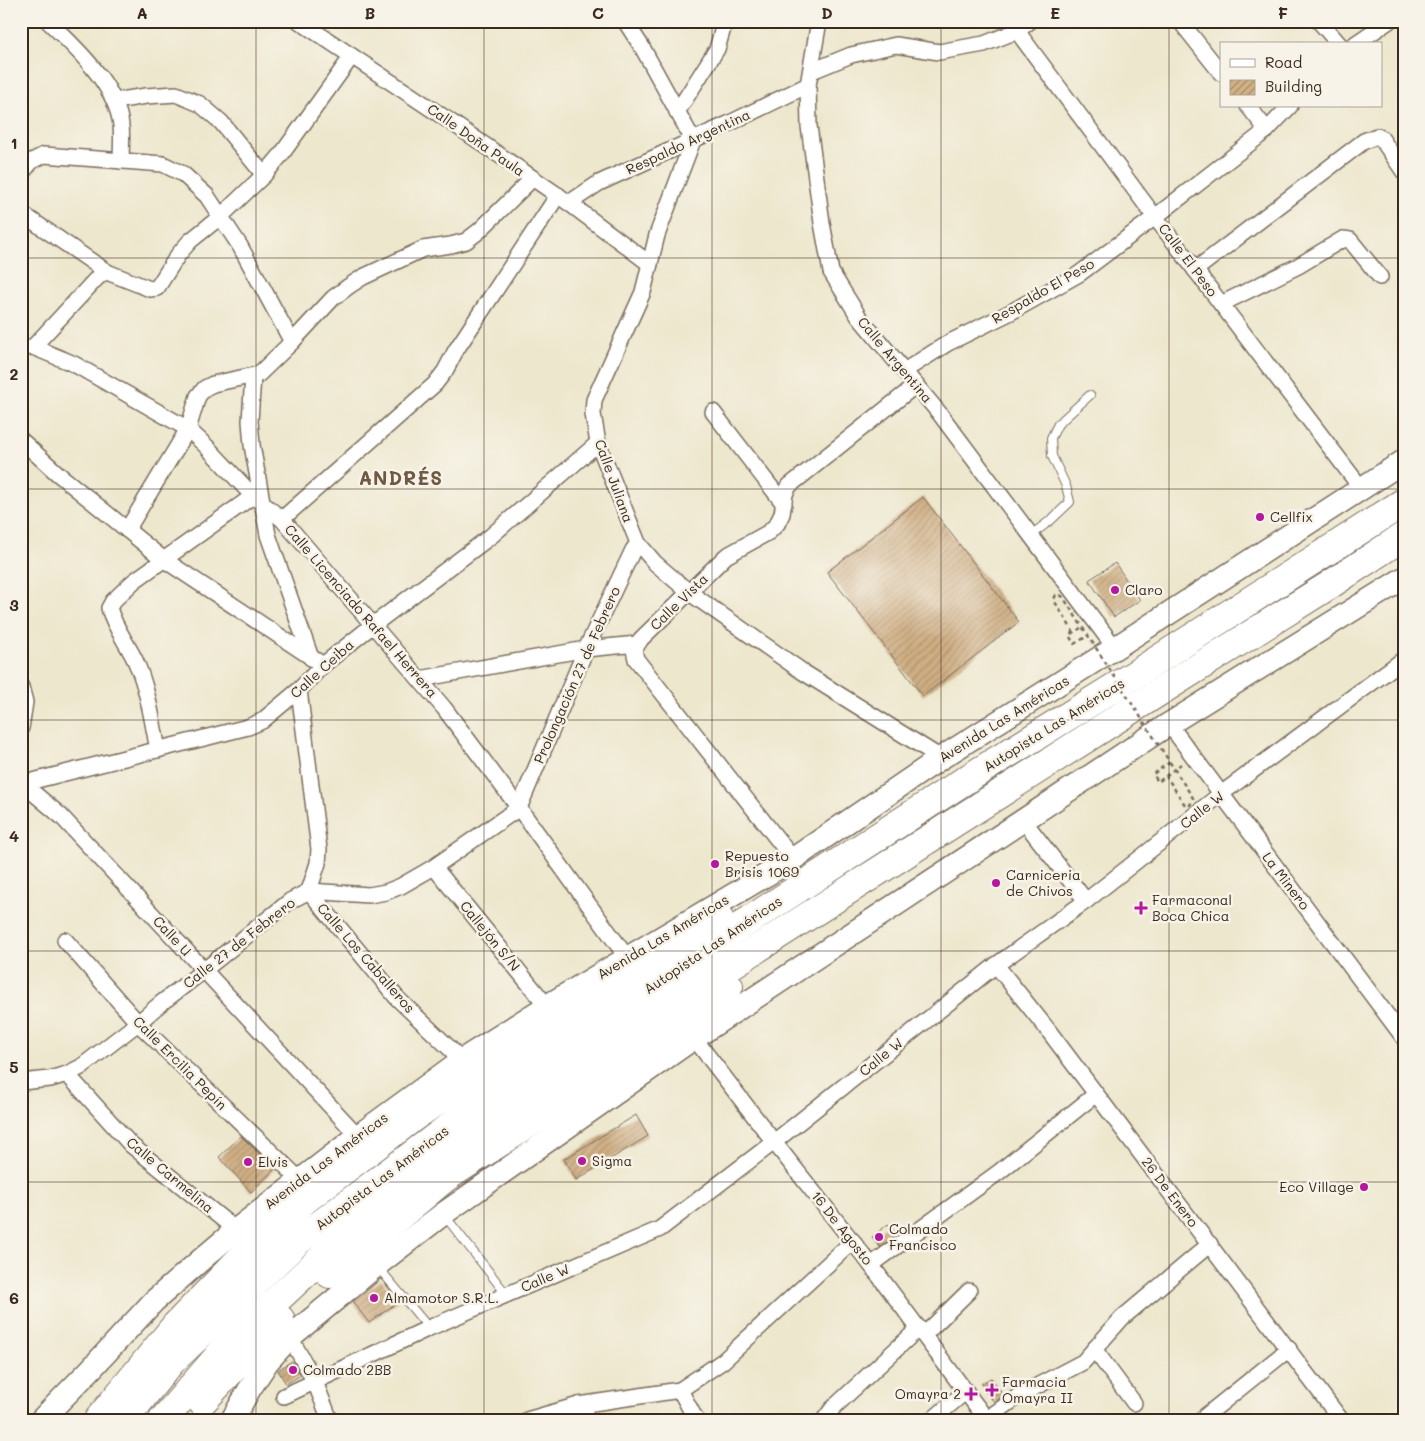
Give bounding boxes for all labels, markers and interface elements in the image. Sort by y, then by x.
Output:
text: A [136,2,148,23]
text: B [365,2,375,23]
text: C [592,2,604,23]
text: D [821,2,833,23]
text: E [1050,2,1060,23]
text: F [1278,2,1288,23]
legend [1220,42,1382,108]
text: Road [1265,52,1302,72]
text: Building [1265,76,1322,96]
street label: Calle Doña Paula [424,99,529,180]
street label: Respaldo Argentina [623,104,753,179]
text: 1 [10,132,18,153]
street label: Calle El Peso [1155,219,1222,300]
street label: Respaldo El Peso [988,254,1097,328]
street label: Calle Argentina [854,313,937,407]
text: 2 [10,363,19,384]
street label: Calle Juliana [591,437,638,525]
district label: ANDRÉS [359,465,443,490]
place label: Cellfix [1270,507,1313,526]
marker: Cellfix [1254,511,1266,523]
street label: Calle Licenciado Rafael Herrera [281,520,442,701]
street label: Calle Vista [645,569,712,634]
place label: Claro [1125,580,1163,599]
street label: Prolongación 27 de Febrero [529,583,624,766]
marker: Claro [1109,584,1121,596]
text: 3 [9,594,19,615]
street label: Calle Ceiba [286,635,358,702]
street label: Avenida Las Américas [935,671,1073,766]
street label: Autopista Las Américas [980,673,1128,776]
street label: Calle W [1176,786,1228,833]
text: 4 [9,825,19,846]
place label: Repuesto Brisis 1069 [725,846,799,881]
street label: La Minero [1258,848,1314,913]
marker: Repuesto Brisis 1069 [709,858,721,870]
place label: Carniceria de Chivos [1006,865,1081,900]
marker: Carniceria de Chivos [990,877,1002,889]
street label: Avenida Las Américas [593,890,732,983]
place label: Farmaconal Boca Chica [1152,890,1232,925]
street label: Autopista Las Américas [640,891,786,998]
street label: Calle 27 de Febrero [179,893,299,992]
street label: Callejón S/N [456,897,525,975]
street label: Calle Los Caballeros [313,899,419,1017]
marker: Farmaconal Boca Chica [1134,901,1148,915]
street label: Calle U [149,912,196,960]
street label: Calle Ercilia Pepín [129,1012,231,1114]
street label: Calle W [855,1033,907,1080]
text: 5 [9,1056,19,1077]
street label: Avenida Las Américas [260,1108,391,1213]
street label: Autopista Las Américas [311,1121,452,1234]
street label: Calle Carmelina [123,1132,218,1217]
place label: Sigma [592,1151,632,1170]
place label: Elvis [258,1152,288,1171]
street label: 26 De Enero [1138,1153,1203,1231]
marker: Sigma [576,1155,588,1167]
marker: Elvis [242,1156,254,1168]
place label: Eco Village [1279,1177,1354,1196]
marker: Eco Village [1358,1181,1370,1193]
street label: 16 De Agosto [807,1187,877,1269]
place label: Colmado Francisco [889,1219,956,1254]
marker: Colmado Francisco [873,1231,885,1243]
street label: Calle W [518,1259,572,1296]
text: 6 [9,1287,19,1308]
place label: Almamotor S.R.L. [384,1288,499,1307]
marker: Almamotor S.R.L. [368,1292,380,1304]
place label: Colmado 2BB [303,1360,392,1379]
marker: Colmado 2BB [287,1364,299,1376]
place label: Farmacia Omayra II [1002,1372,1073,1407]
place label: Omayra 2 [895,1384,961,1403]
marker: Farmacia Omayra II [986,1384,998,1396]
marker: Omayra 2 [965,1388,977,1400]

